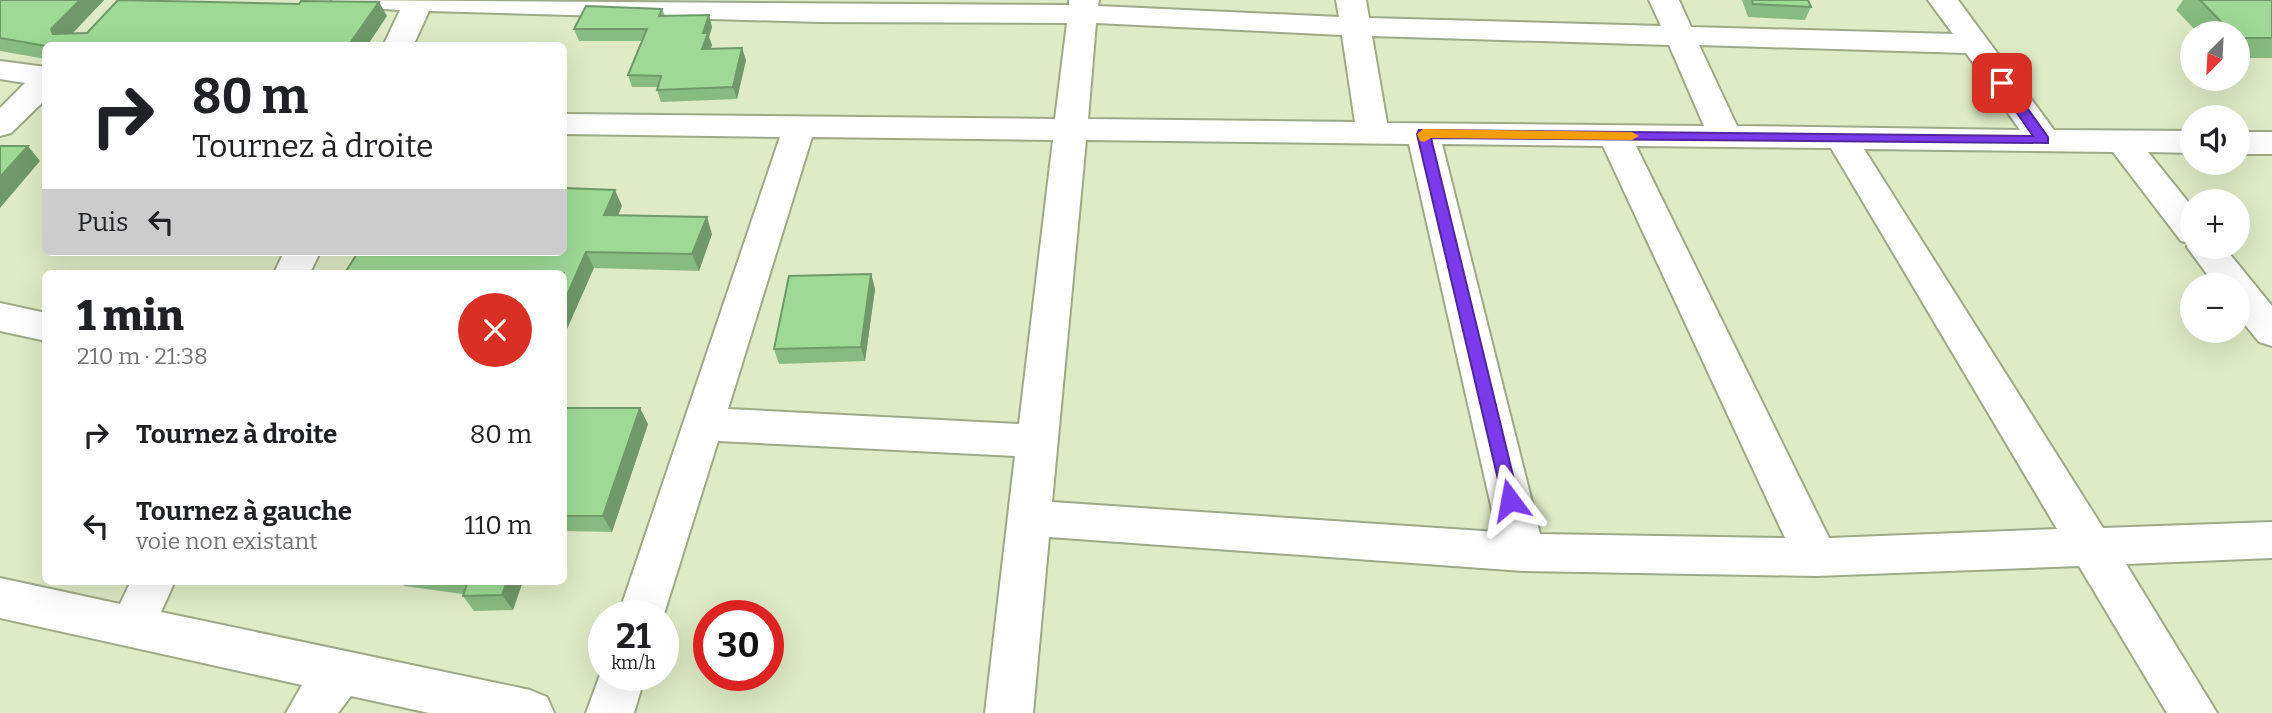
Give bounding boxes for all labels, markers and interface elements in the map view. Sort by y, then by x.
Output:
north arrow [2180,21,2250,91]
map controls [2180,21,2250,343]
pin [1972,53,2032,113]
icon: arrive [1983,64,2021,102]
text: 80 m [192,67,308,126]
icon: right [77,70,168,161]
button: sound [2180,105,2250,175]
text: Tournez à droite [192,127,434,165]
button: + [2180,189,2250,259]
icon: left [142,203,180,241]
text: Puis [77,207,128,238]
button: − [2180,273,2250,343]
text: 1 min [77,291,184,341]
button: close [458,293,532,367]
text: 210 m · 21:38 [77,342,208,370]
icon: right [77,416,115,454]
text: Tournez à droite [136,419,337,450]
text: 80 m [470,419,532,450]
position arrow [1473,463,1547,537]
text: Tournez à gauche [136,496,352,527]
icon: left [77,507,115,545]
text: 110 m [464,510,532,541]
text: voie non existant [136,527,317,555]
speed limit sign: 30 [693,600,784,691]
text: 21 [616,615,651,657]
text: km/h [611,652,656,674]

